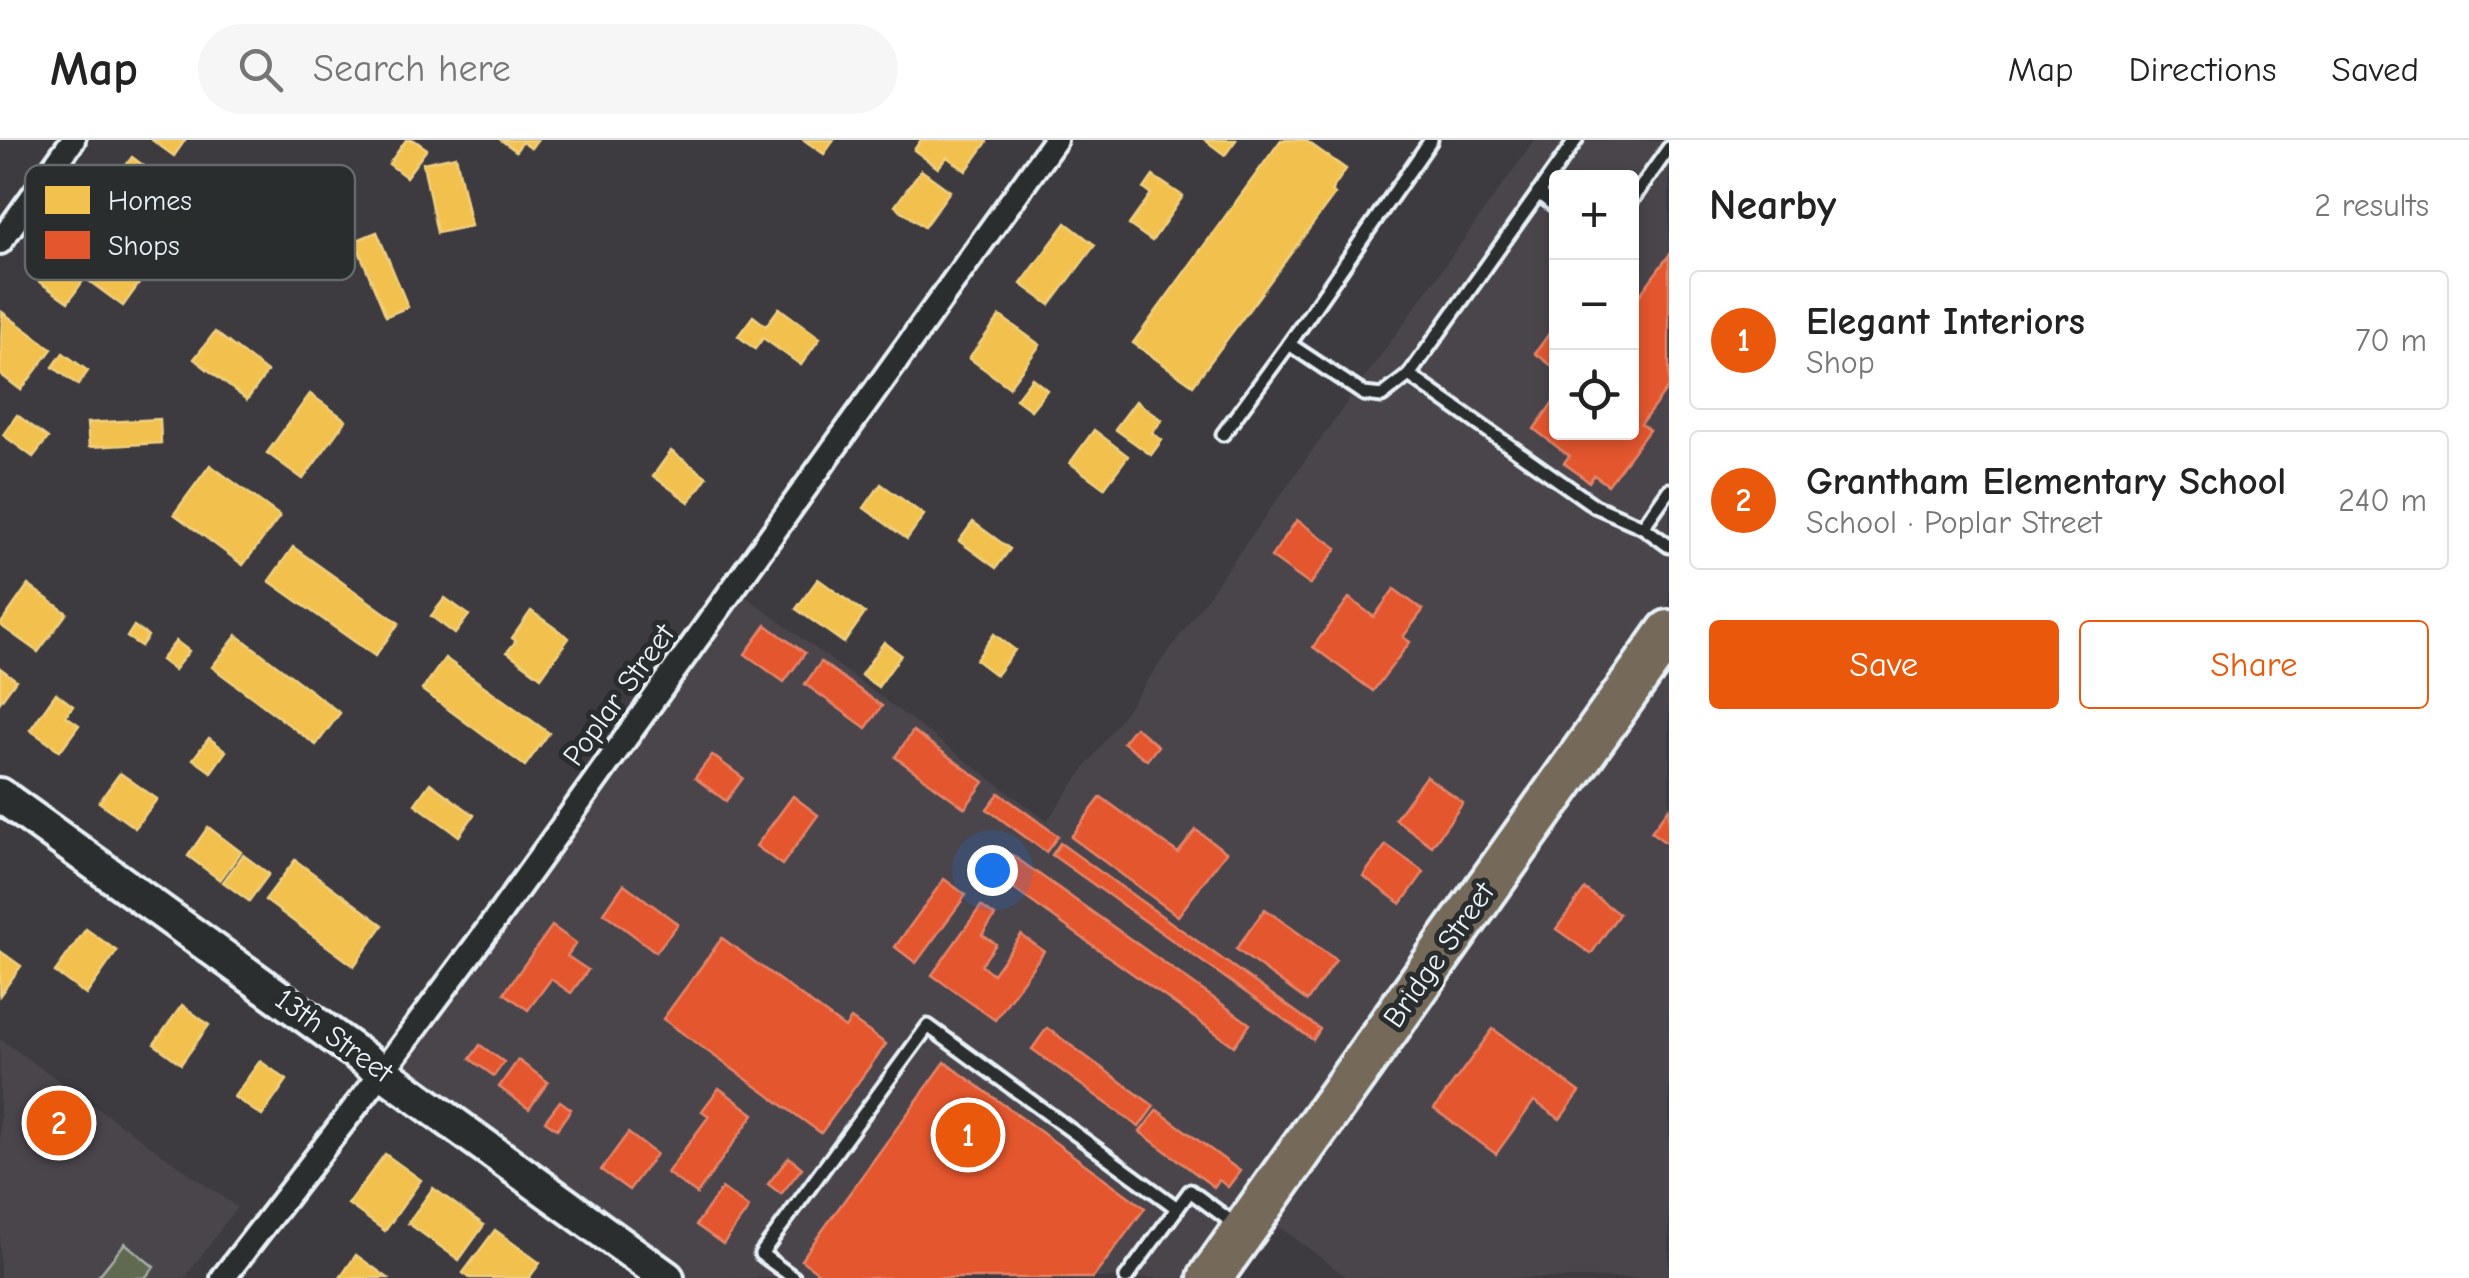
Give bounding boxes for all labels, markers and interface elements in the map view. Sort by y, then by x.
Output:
search box [198,24,898,114]
text: Map [50,42,138,97]
icon: search [233,42,288,97]
text: Search here [313,47,511,91]
text: Map [2008,49,2074,90]
text: Directions [2129,49,2277,90]
text: Saved [2332,49,2419,90]
legend [25,165,355,280]
map controls [1549,170,1639,440]
button: + [1549,170,1639,260]
text: Nearby [1709,181,1836,230]
text: Homes [108,185,192,217]
text: 2 results [2314,187,2429,224]
text: Shops [108,230,180,262]
button: − [1549,260,1639,350]
text: Elegant Interiors [1806,300,2085,344]
text: 1 [1737,322,1750,359]
text: 70 m [2355,322,2427,359]
text: Shop [1806,344,1875,381]
button: locate [1549,350,1639,440]
text: Grantham Elementary School [1806,460,2286,504]
text: 2 [1736,482,1751,519]
text: 240 m [2338,482,2427,519]
text: School · Poplar Street [1806,504,2102,541]
street label: Poplar Street [556,616,683,773]
button: Save [1709,620,2059,709]
button: Share [2079,620,2429,709]
your location [967,845,1018,896]
street label: Bridge Street [1376,874,1503,1034]
street label: 13th Street [268,982,401,1091]
pin: 2 [27,1086,92,1160]
pin: 1 [936,1098,1000,1172]

